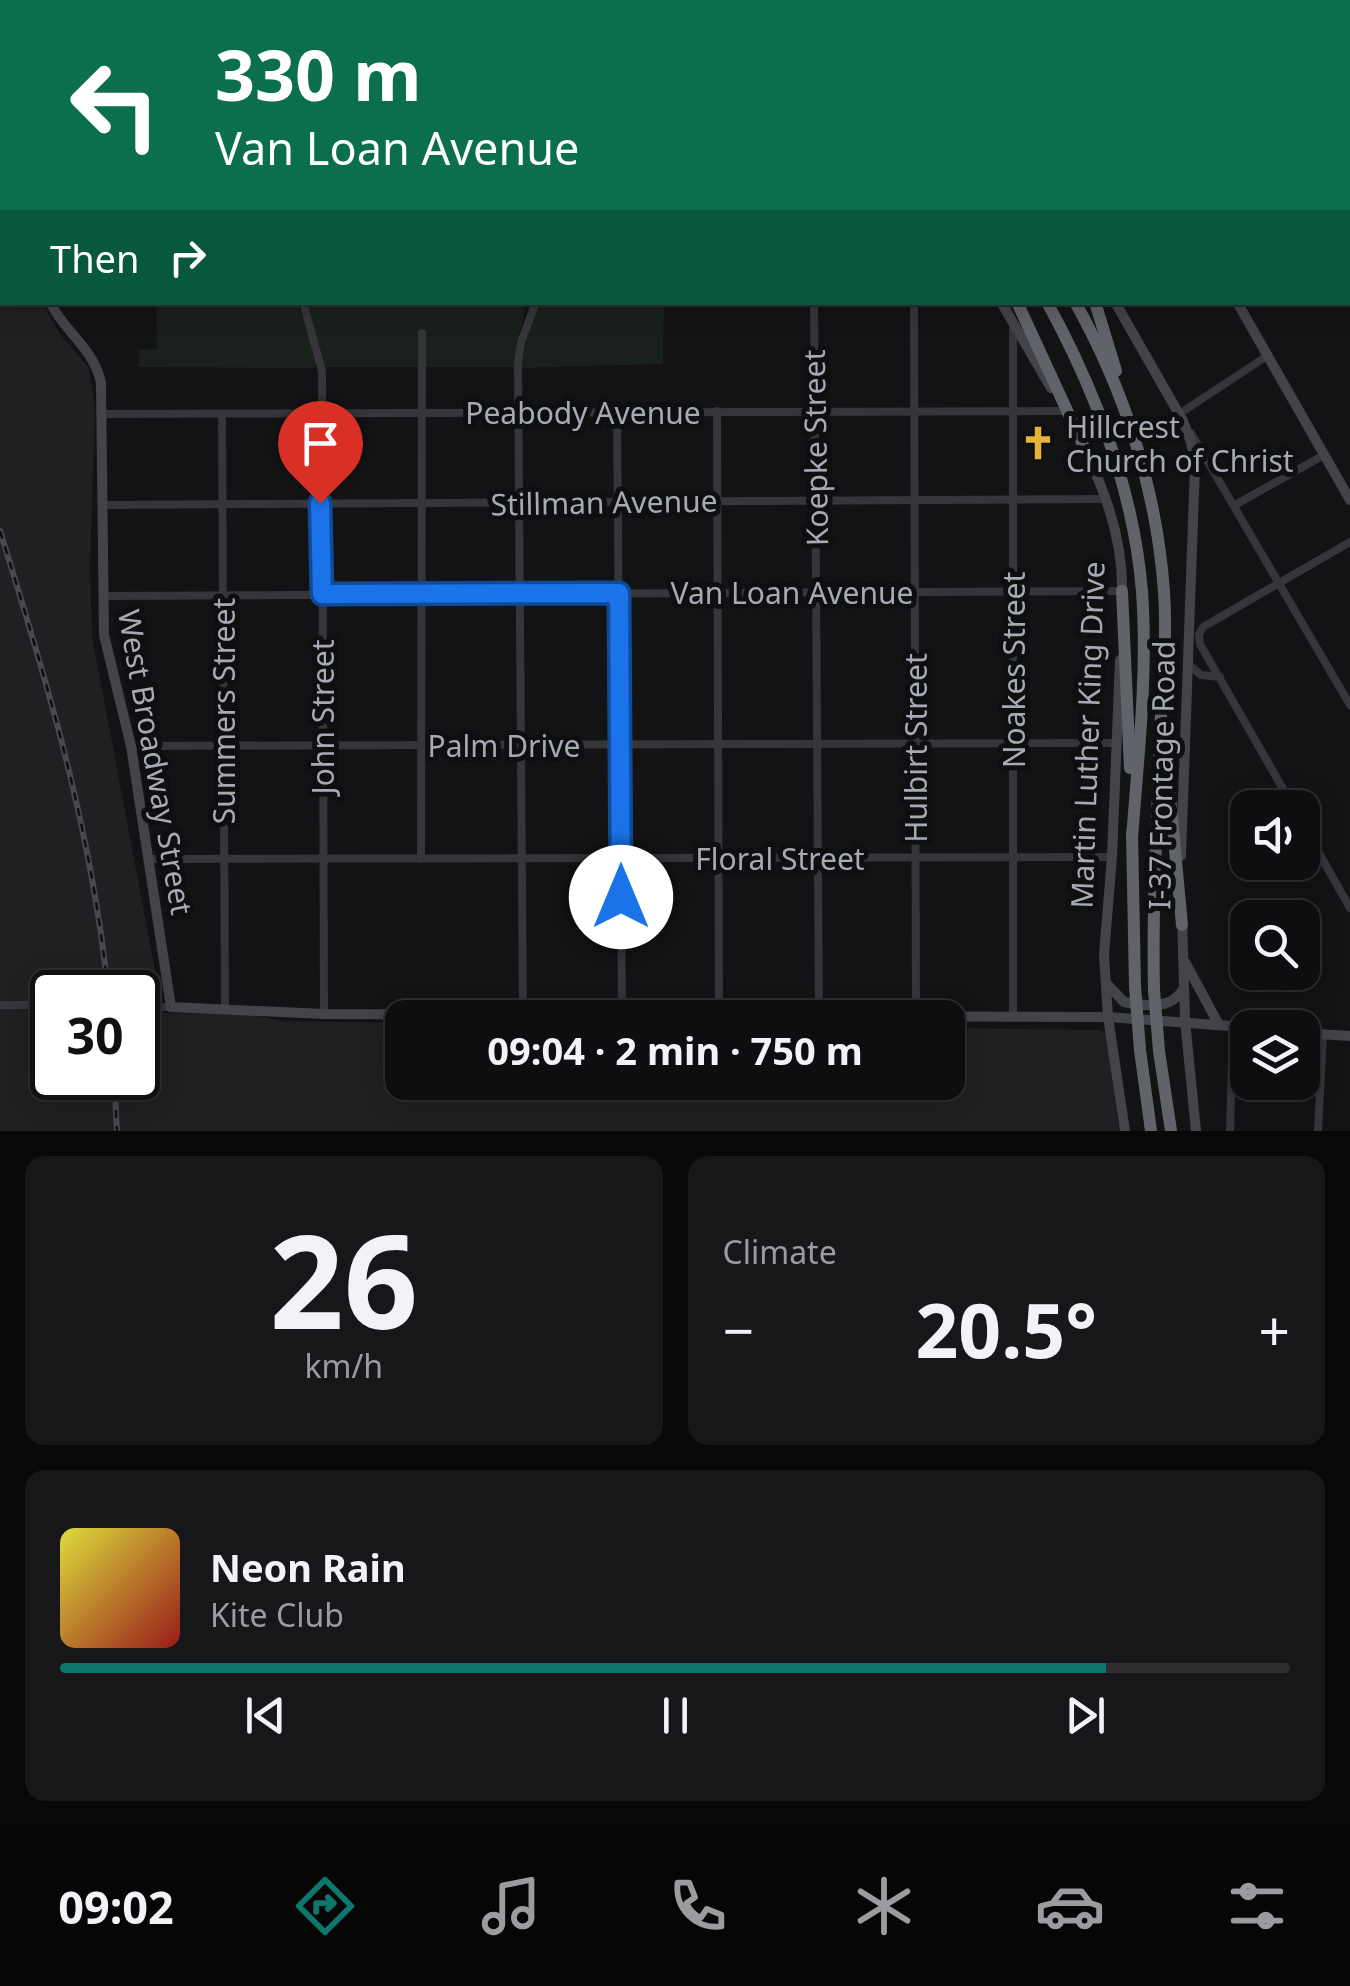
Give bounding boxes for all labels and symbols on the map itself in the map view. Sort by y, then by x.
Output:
street label: Koepke Street [793,349,837,547]
street label: Peabody Avenue [465,392,701,433]
pin [278,401,363,504]
place label: Hillcrest Church of Christ [1066,406,1294,481]
church icon: Hillcrest Church of Christ [1019,424,1057,462]
street label: Stillman Avenue [490,480,718,524]
street label: Martin Luther King Drive [1060,561,1114,909]
street label: Van Loan Avenue [671,572,913,613]
street label: Noakes Street [993,572,1034,768]
street label: Summers Street [203,598,244,824]
street label: West Broadway Street [109,606,203,918]
street label: John Street [302,639,343,797]
street label: I-37 Frontage Road [1138,640,1184,910]
street label: Hulbirt Street [895,653,936,843]
street label: Palm Drive [428,725,580,766]
street label: Floral Street [695,838,865,879]
position arrow [569,845,673,949]
speed limit sign: 30 [30,970,160,1100]

